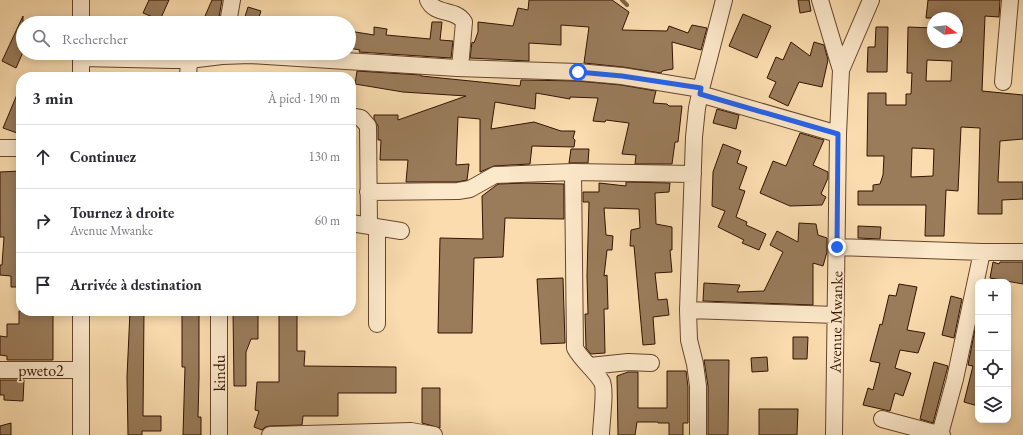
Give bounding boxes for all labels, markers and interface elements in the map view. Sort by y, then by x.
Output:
north arrow [927,12,963,48]
search box [16,16,356,60]
icon: search [30,27,52,49]
text: Rechercher [62,29,128,48]
route start [569,63,587,81]
text: 3 min [32,87,73,109]
text: À pied · 190 m [268,90,340,107]
icon: ahead [32,146,54,168]
text: Continuez [70,147,136,166]
text: 130 m [309,148,340,165]
text: Tournez à droite [70,203,174,222]
icon: right [32,210,54,232]
text: 60 m [315,212,340,229]
text: Avenue Mwanke [70,222,153,239]
route end [828,238,846,256]
street label: Avenue Mwanke [825,271,847,374]
icon: arrive [32,274,54,296]
text: Arrivée à destination [70,275,202,294]
map controls [975,279,1011,423]
button: + [975,279,1011,315]
button: − [975,315,1011,351]
button: locate [975,351,1011,387]
street label: kindu [209,354,230,391]
street label: pweto2 [18,360,64,381]
button: layers [975,387,1011,423]

